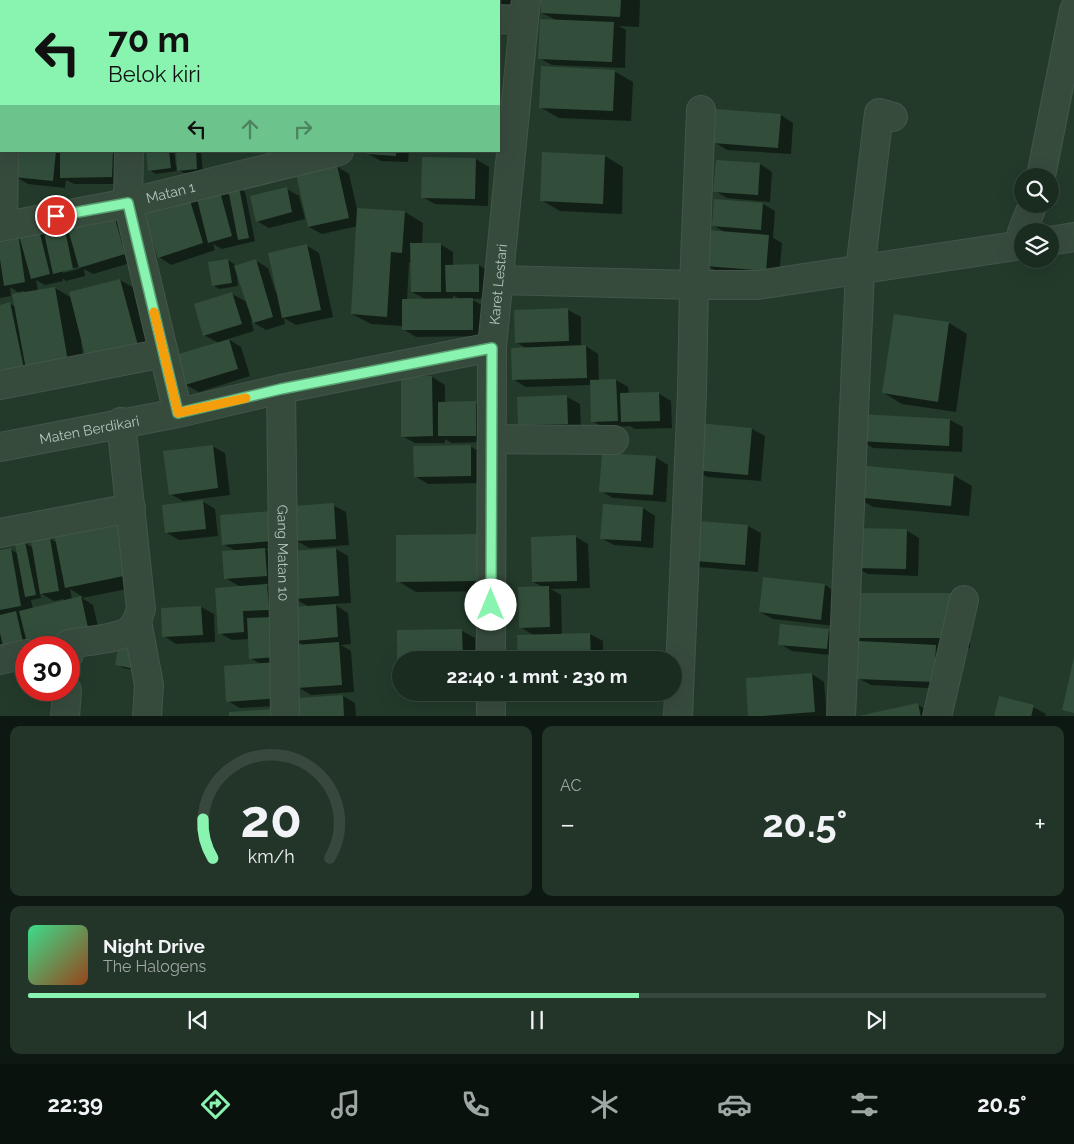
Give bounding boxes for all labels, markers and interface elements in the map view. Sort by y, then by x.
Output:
text: 70 m [108,19,190,60]
icon: left [25,20,90,85]
text: Belok kiri [108,61,201,87]
icon: left [183,115,211,143]
icon: ahead [236,115,264,143]
icon: right [289,115,317,143]
map controls [1014,168,1059,268]
button: search [1014,168,1059,213]
street label: Matan 1 [144,179,197,206]
pin [35,195,77,237]
icon: arrive [42,202,70,230]
button: layers [1014,223,1059,268]
street label: Karet Lestari [486,243,510,325]
street label: Maten Berdikari [38,413,141,447]
street label: Gang Matan 10 [274,505,292,601]
position arrow [464,578,516,630]
speed limit sign: 30 [15,636,80,701]
text: 22:40 · 1 mnt · 230 m [446,665,628,687]
text: AC [560,776,581,795]
text: 20 [240,788,302,849]
text: 20.5° [762,801,847,846]
text: − [560,808,575,841]
text: + [1034,808,1046,841]
text: km/h [247,846,295,867]
text: Night Drive [103,935,205,957]
text: The Halogens [103,957,206,976]
icon: previous [184,1006,212,1034]
icon: pause [523,1006,551,1034]
icon: next [862,1006,890,1034]
icon: directions [198,1087,233,1122]
icon: music [328,1087,363,1122]
icon: phone [458,1087,493,1122]
icon: climate [587,1087,622,1122]
icon: car [717,1087,752,1122]
icon: filters [847,1087,882,1122]
text: 22:39 [47,1091,103,1117]
text: 20.5° [977,1091,1026,1117]

